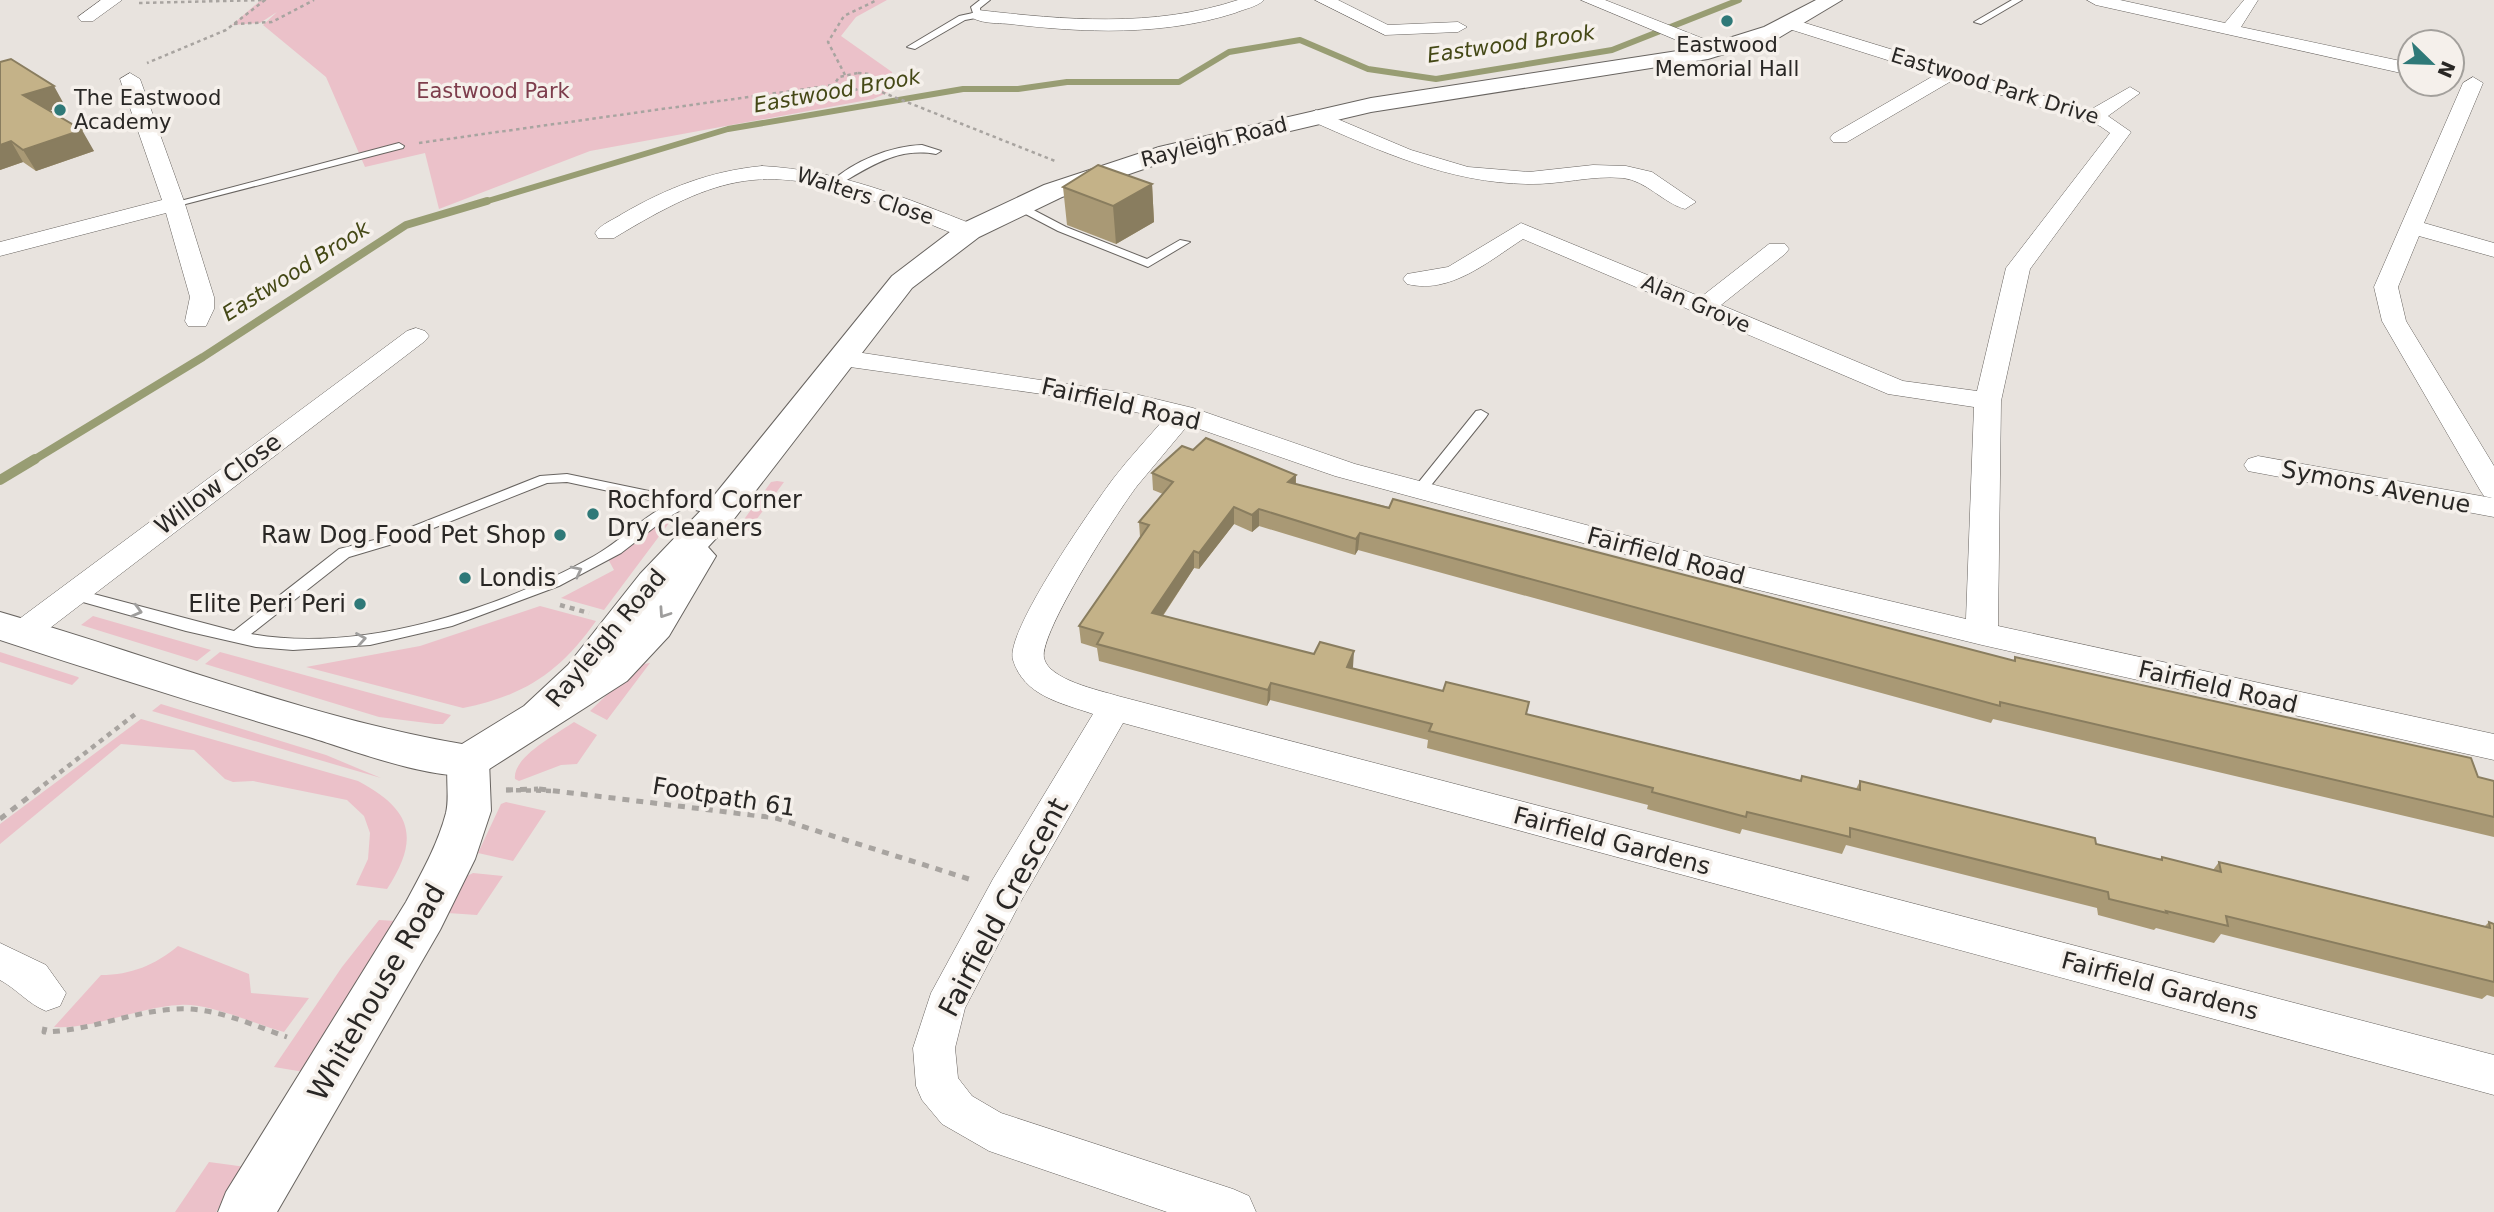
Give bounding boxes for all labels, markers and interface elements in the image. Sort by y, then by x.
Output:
marker: Eastwood Memorial Hall [1719,13,1735,29]
water label: Eastwood Brook [1426,20,1597,68]
north arrow [2396,28,2466,98]
place label: Eastwood Memorial Hall [1655,33,1799,81]
street label: Eastwood Park Drive [1888,43,2102,129]
text: N [2433,58,2460,81]
water label: Eastwood Brook [752,64,923,117]
park label: Eastwood Park [416,79,571,103]
place label: The Eastwood Academy [73,86,221,134]
marker: The Eastwood Academy [52,102,68,118]
street label: Rayleigh Road [1138,112,1290,172]
street label: Walters Close [793,163,937,229]
water label: Eastwood Brook [218,216,375,326]
street label: Alan Grove [1638,270,1754,338]
street label: Fairfield Road [1039,372,1203,436]
street label: Willow Close [149,428,287,540]
street label: Symons Avenue [2279,455,2473,519]
place label: Rochford Corner Dry Cleaners [607,486,802,542]
marker: Rochford Corner Dry Cleaners [585,506,601,522]
place label: Raw Dog Food Pet Shop [261,521,546,549]
street label: Fairfield Road [1584,521,1748,591]
marker: Raw Dog Food Pet Shop [552,527,568,543]
street label: Rayleigh Road [540,563,672,713]
place label: Londis [479,564,556,592]
one-way arrow [570,566,582,580]
marker: Londis [457,570,473,586]
place label: Elite Peri Peri [188,590,346,618]
marker: Elite Peri Peri [352,596,368,612]
one-way arrow [131,603,143,617]
one-way arrow [660,605,672,618]
one-way arrow [355,632,366,647]
street label: Fairfield Road [2136,655,2300,719]
street label: Footpath 61 [650,772,798,822]
street label: Fairfield Crescent [932,792,1075,1022]
street label: Fairfield Gardens [1510,801,1714,881]
street label: Whitehouse Road [301,878,452,1107]
street label: Fairfield Gardens [2058,946,2262,1026]

